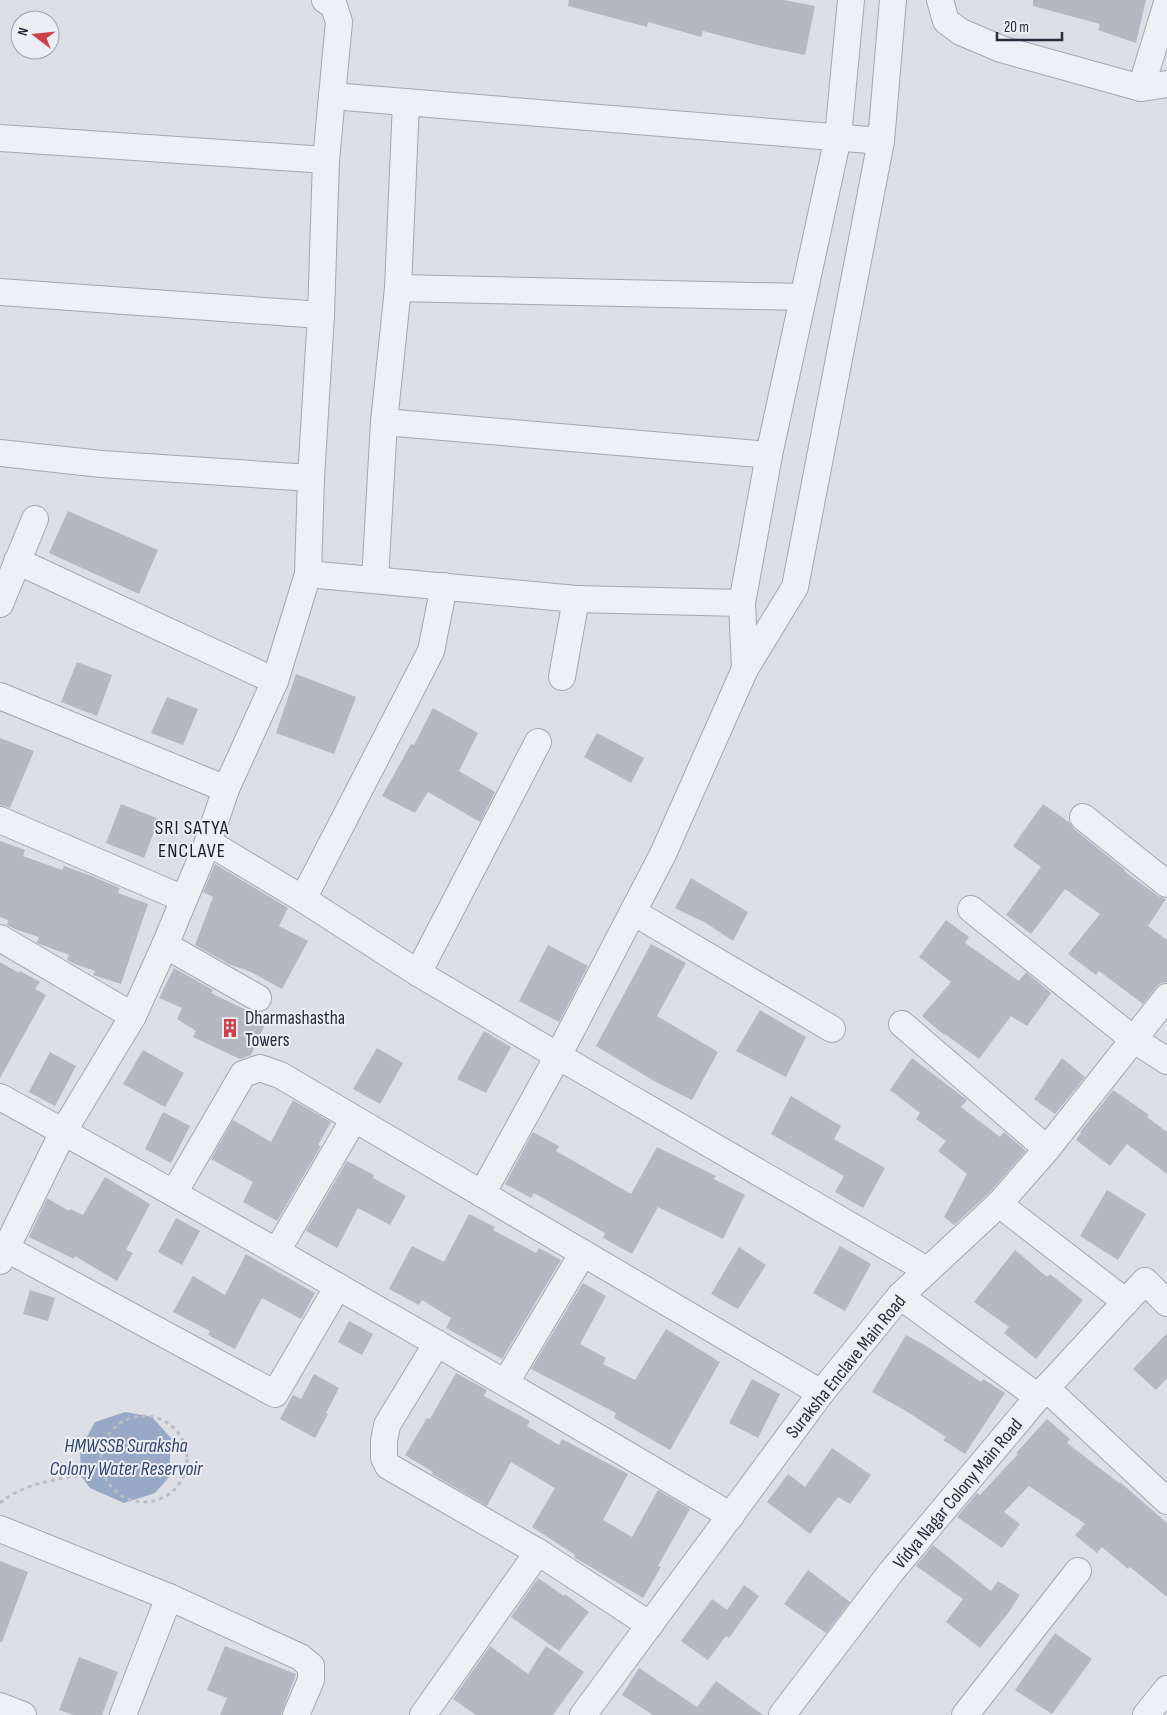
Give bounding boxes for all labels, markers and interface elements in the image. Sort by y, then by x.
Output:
north arrow [10,10,60,60]
scale bar [997,10,1062,42]
text: 20 m [1004,18,1029,37]
text: N [14,26,32,37]
district label: SRI SATYA ENCLAVE [155,816,229,863]
place label: Dharmashastha Towers [245,1007,345,1052]
building icon: Dharmashastha Towers [219,1017,241,1039]
street label: Suraksha Enclave Main Road [781,1291,911,1443]
street label: Vidya Nagar Colony Main Road [889,1414,1028,1574]
water label: HMWSSB Suraksha Colony Water Reservoir [49,1434,204,1481]

